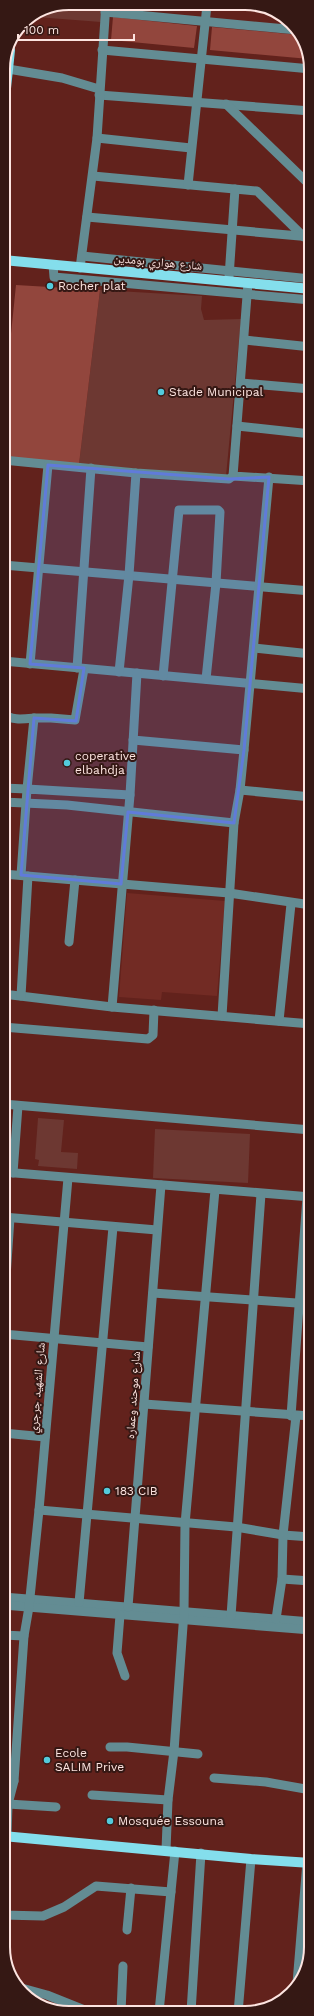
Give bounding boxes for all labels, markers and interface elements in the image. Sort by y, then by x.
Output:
scale bar [18,16,134,42]
text: 100 m [24,23,59,37]
street label: شارع هواري بومدين [113,251,203,276]
place label: Rocher plat [58,279,126,293]
marker: Rocher plat [45,281,55,291]
place label: Stade Municipal [169,385,263,399]
marker: Stade Municipal [156,387,166,397]
place label: coperative elbahdja [75,749,136,777]
marker: coperative elbahdja [62,758,72,768]
street label: شارع الشهيد جرجري [26,1342,51,1434]
street label: شارع موحند وعماره [123,1350,144,1440]
place label: 183 CIB [115,1484,158,1498]
marker: 183 CIB [102,1486,112,1496]
place label: Ecole SALIM Prive [55,1746,124,1774]
marker: Ecole SALIM Prive [42,1755,52,1765]
place label: Mosquée Essouna [118,1814,224,1828]
marker: Mosquée Essouna [105,1816,115,1826]

